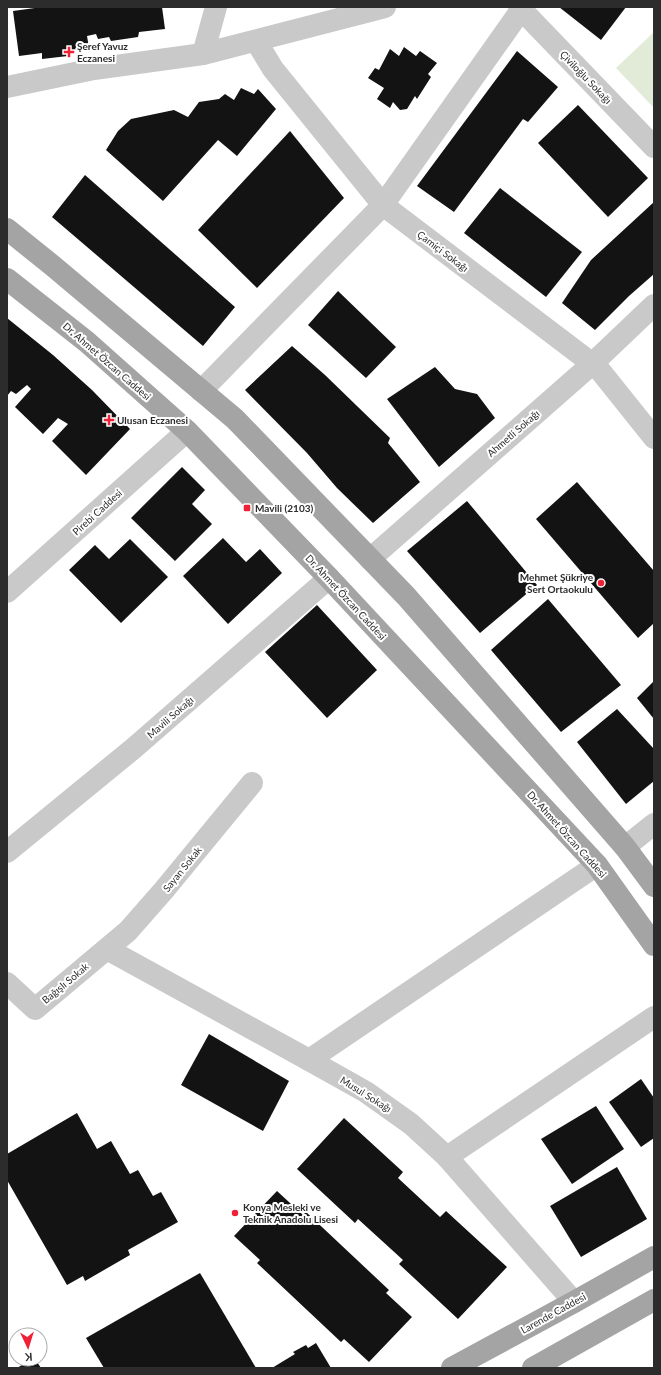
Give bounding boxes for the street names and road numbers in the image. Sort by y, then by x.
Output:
street label: Çiviloğlu Sokağı [558,48,614,106]
street label: Çamiçi Sokağı [415,228,471,274]
street label: Dr. Ahmet Özcan Caddesi [61,320,153,402]
street label: Ahmetli Sokağı [484,407,542,459]
street label: Pirebi Caddesi [70,487,124,537]
street label: Dr. Ahmet Özcan Caddesi [303,552,389,642]
street label: Mavili Sokağı [144,694,196,740]
street label: Dr. Ahmet Özcan Caddesi [525,788,609,880]
street label: Sayan Sokak [160,843,204,894]
street label: Bağışlı Sokak [39,960,91,1006]
street label: Musul Sokağı [338,1073,394,1115]
street label: Larende Caddesi [518,1290,588,1336]

